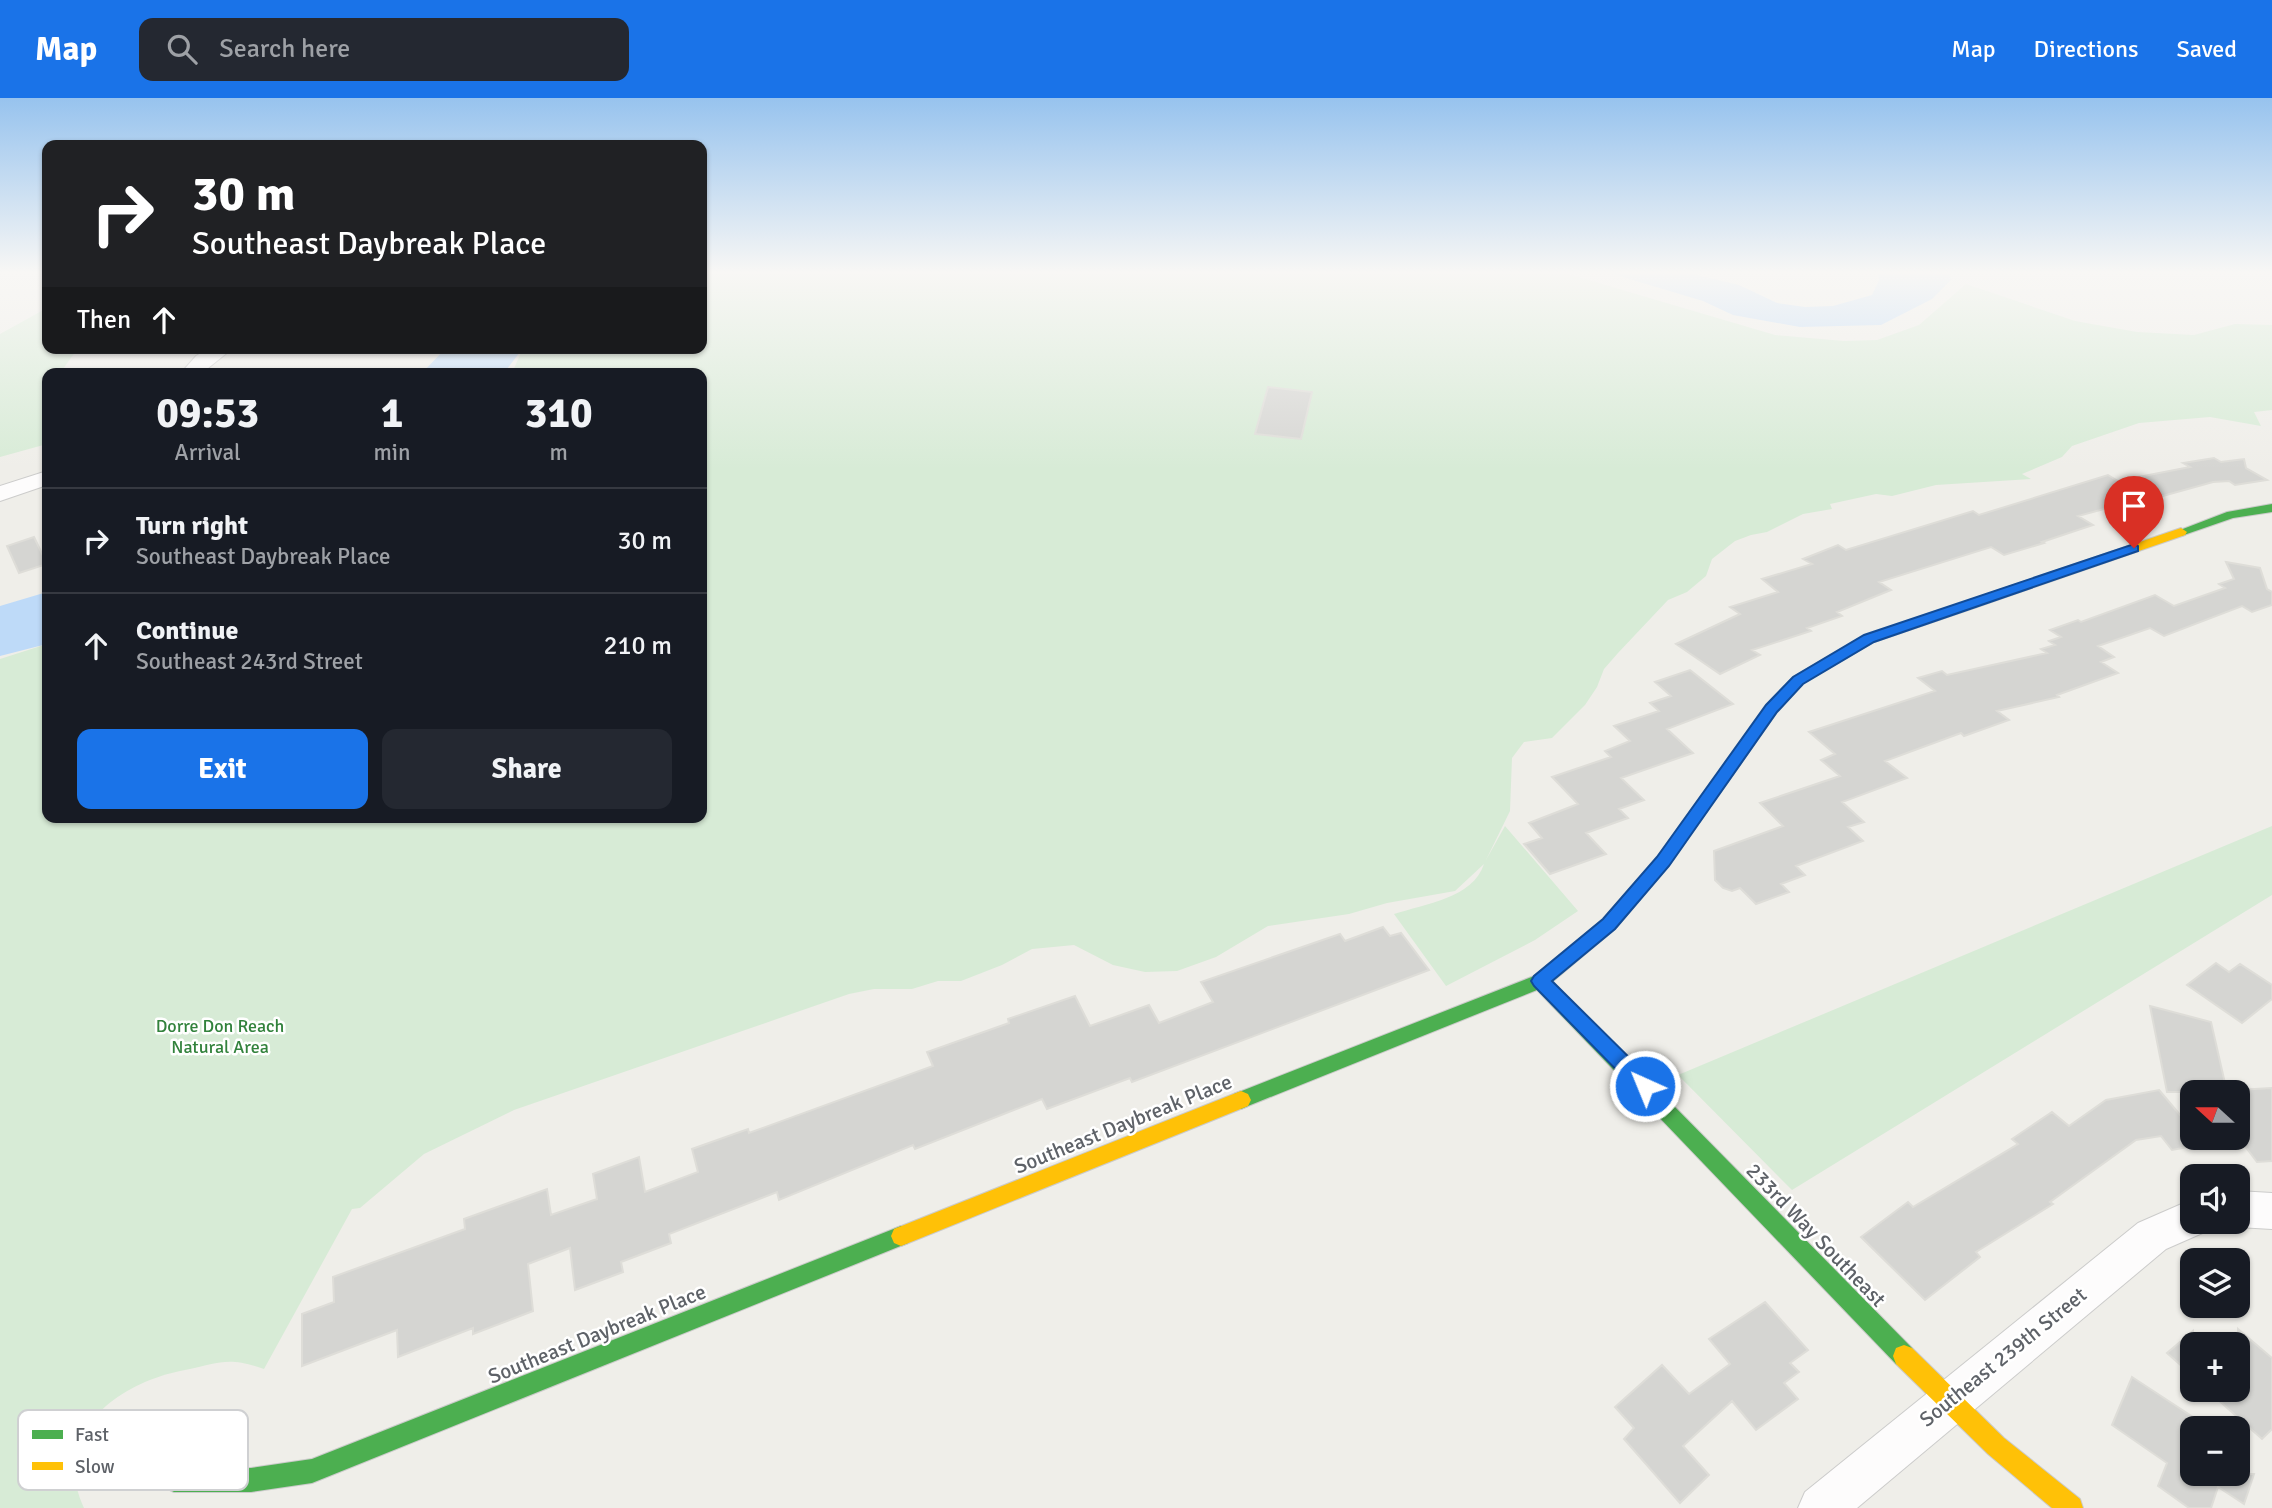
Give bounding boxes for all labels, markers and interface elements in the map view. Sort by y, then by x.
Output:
search box [139,18,629,81]
text: Map [35,29,97,70]
icon: search [163,30,201,68]
text: Search here [219,33,350,65]
text: Map [1951,34,1996,64]
text: Directions [2034,34,2139,64]
text: Saved [2177,34,2237,64]
text: 30 m [192,164,295,224]
icon: right [77,168,168,259]
text: Southeast Daybreak Place [192,224,546,263]
icon: ahead [145,301,183,339]
text: Then [77,304,131,336]
text: 09:53 [156,388,259,439]
text: 1 [381,388,403,439]
text: 310 [525,388,593,439]
text: Arrival [175,438,241,467]
text: min [373,438,411,467]
text: m [550,438,568,467]
pin [2104,476,2164,548]
icon: arrive [2115,487,2153,525]
text: Turn right [136,510,248,542]
icon: right [77,522,115,560]
text: 30 m [617,525,672,557]
text: Southeast Daybreak Place [136,542,391,571]
text: Continue [136,615,238,647]
icon: ahead [77,627,115,665]
text: 210 m [603,630,672,662]
text: Southeast 243rd Street [136,647,363,676]
button: Exit [77,729,368,809]
button: Share [382,729,672,809]
park label: Dorre Don Reach Natural Area [156,1015,284,1058]
position arrow [1608,1049,1682,1123]
street label: Southeast Daybreak Place [1010,1068,1236,1180]
north arrow [2180,1080,2250,1150]
map controls [2180,1080,2250,1486]
street label: 233rd Way Southeast [1741,1158,1891,1312]
button: sound [2180,1164,2250,1234]
button: layers [2180,1248,2250,1318]
street label: Southeast Daybreak Place [484,1278,710,1390]
street label: Southeast 239th Street [1914,1282,2092,1432]
button: + [2180,1332,2250,1402]
legend [18,1410,248,1490]
button: − [2180,1416,2250,1486]
text: Fast [75,1423,109,1447]
text: Slow [75,1455,115,1479]

